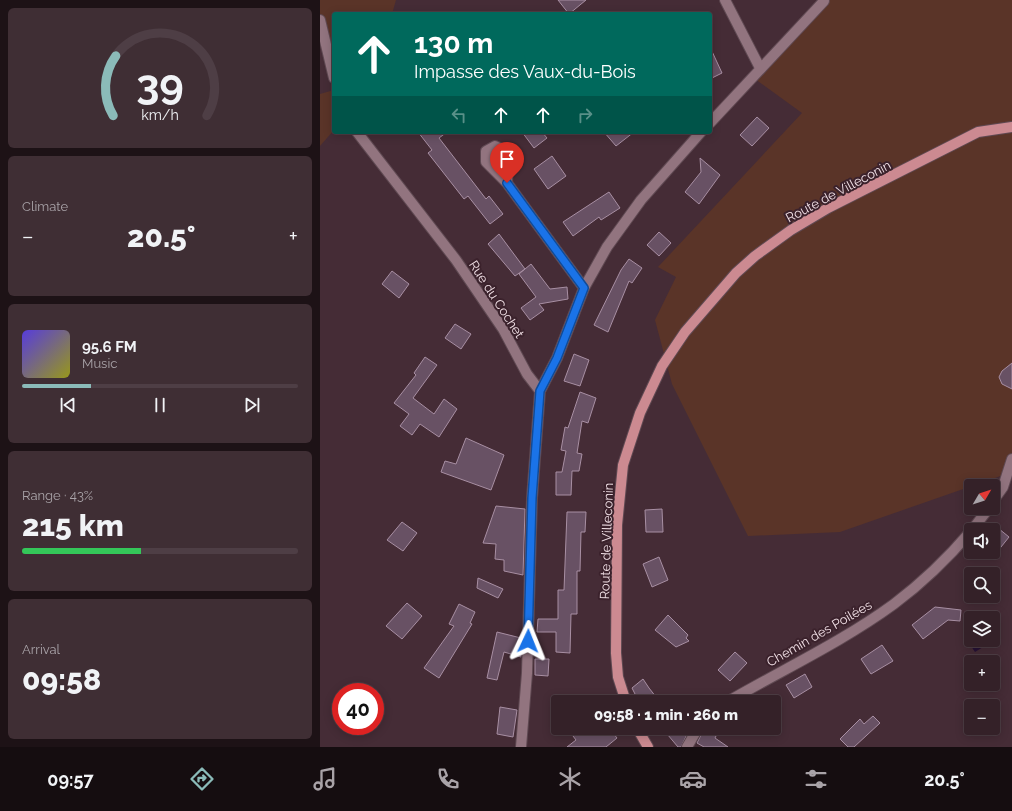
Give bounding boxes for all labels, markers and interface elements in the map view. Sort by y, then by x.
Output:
text: 130 m [414,27,493,60]
icon: ahead [348,28,400,80]
text: 39 [136,60,184,109]
text: Impasse des Vaux-du-Bois [414,61,636,82]
icon: left [448,104,470,126]
icon: ahead [490,104,512,126]
icon: ahead [532,104,554,126]
icon: right [574,104,596,126]
text: km/h [141,106,179,122]
pin [490,142,524,183]
icon: arrive [496,148,518,170]
street label: Route de Villeconin [783,157,893,225]
text: Climate [22,199,68,214]
text: 20.5° [127,219,196,254]
text: − [22,223,34,249]
text: + [289,223,298,249]
street label: Rue du Cochet [466,258,528,341]
text: 95.6 FM [82,338,137,356]
text: Music [82,356,117,371]
icon: previous [57,394,79,416]
icon: pause [149,394,171,416]
icon: next [241,394,263,416]
north arrow [964,479,1000,515]
map controls [964,479,1000,735]
street label: Route de Villeconin [597,482,616,600]
text: Range · 43% [22,488,93,503]
text: 215 km [22,508,124,543]
button: sound [964,523,1000,559]
button: search [964,567,1000,603]
street label: Chemin des Poilées [764,597,874,670]
button: layers [964,611,1000,647]
position arrow [507,620,549,662]
text: Arrival [22,642,60,657]
button: + [964,655,1000,691]
text: 09:58 [22,662,101,697]
speed limit sign: 40 [332,683,384,735]
button: − [964,699,1000,735]
text: 09:58 · 1 min · 260 m [594,706,738,724]
icon: directions [188,765,216,793]
icon: music [311,765,339,793]
icon: phone [434,765,462,793]
icon: climate [556,765,584,793]
icon: car [679,765,707,793]
icon: filters [802,765,830,793]
text: 09:57 [47,769,94,790]
text: 20.5° [924,769,965,790]

